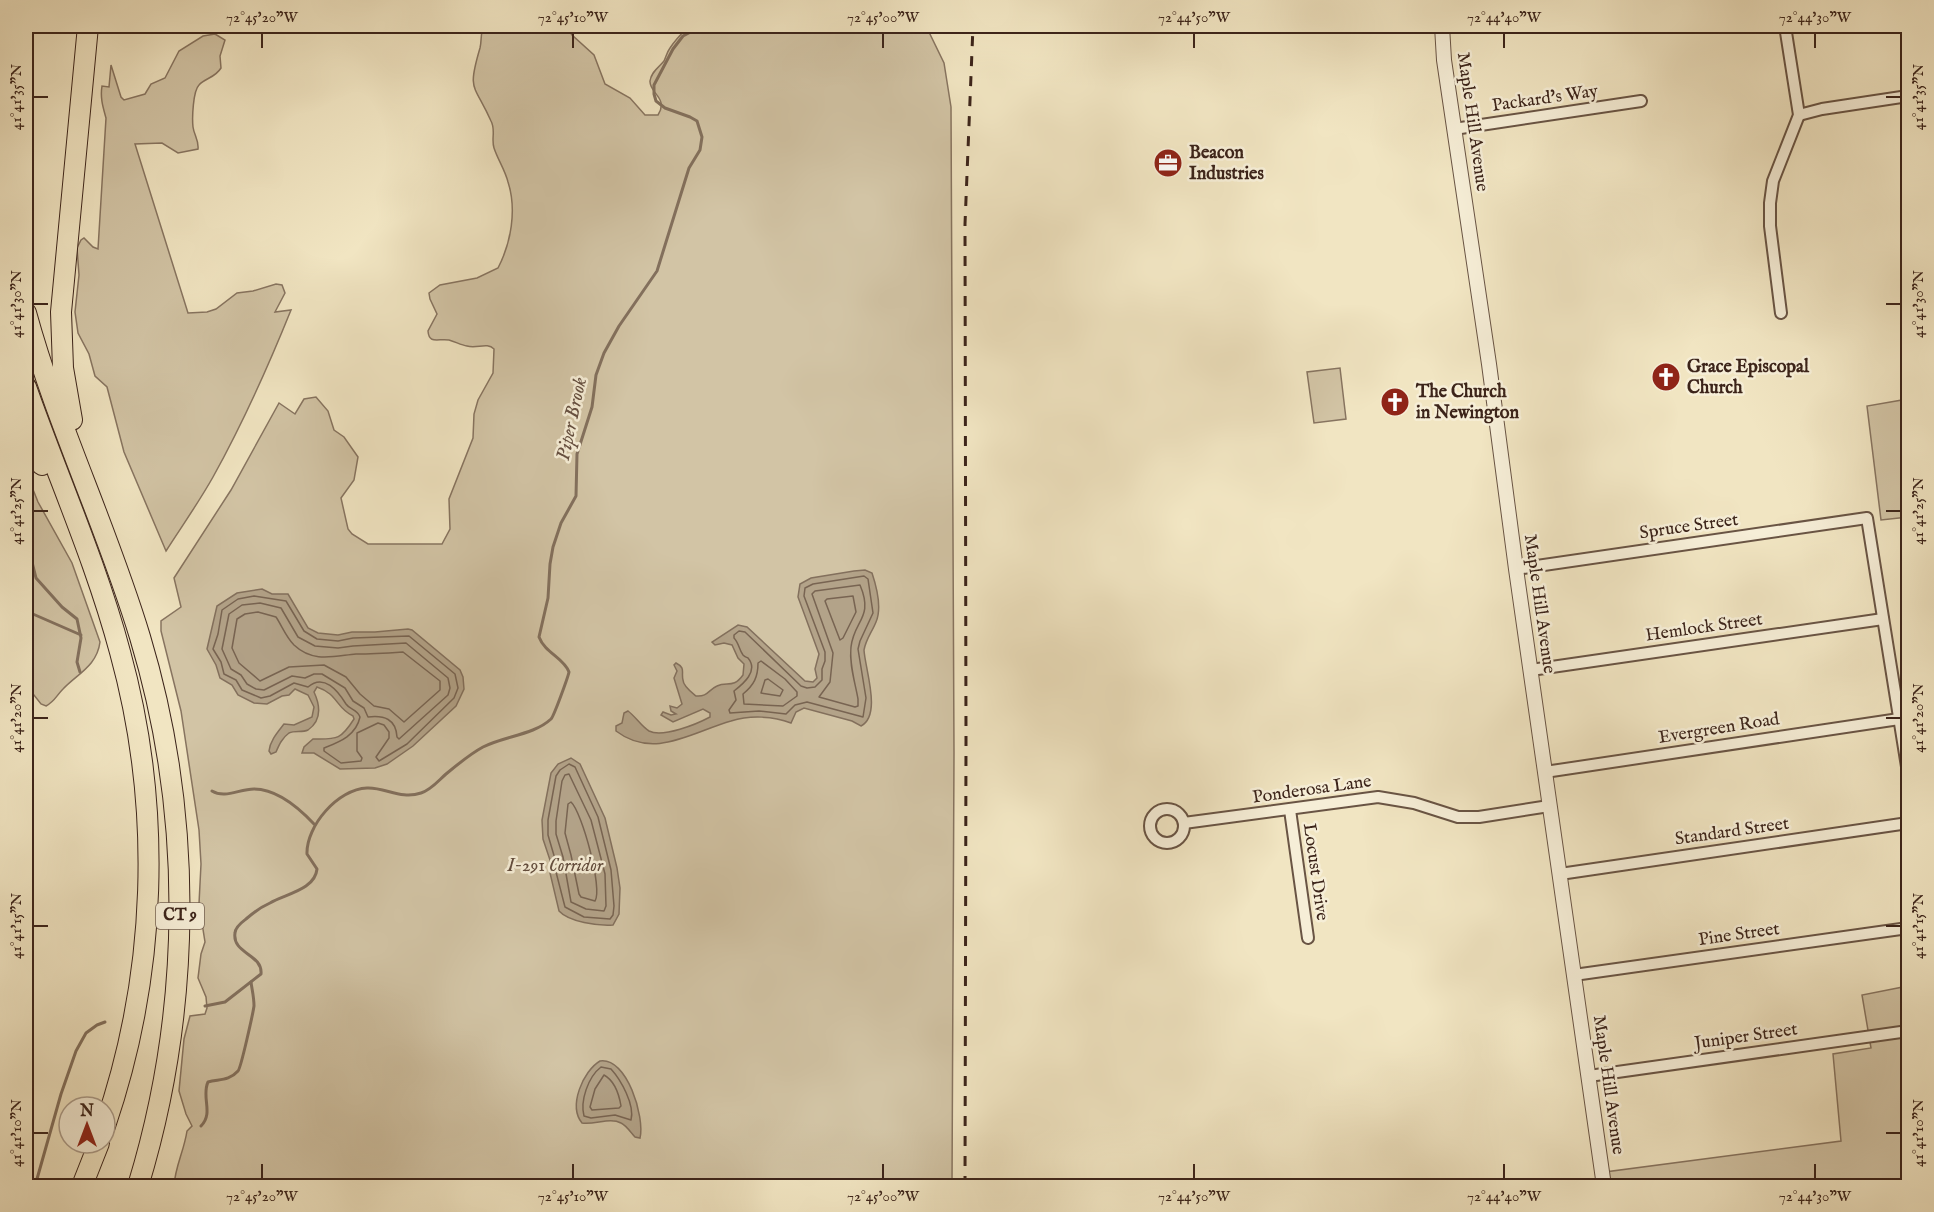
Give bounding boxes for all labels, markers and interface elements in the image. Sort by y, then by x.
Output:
text: 72°45'20"W [226,8,299,27]
text: 72°45'10"W [538,8,609,27]
text: 72°45'00"W [847,8,920,27]
text: 72°44'50"W [1158,8,1231,27]
text: 72°44'40"W [1467,8,1542,27]
text: 72°44'30"W [1779,8,1852,27]
street label: Maple Hill Avenue [1451,51,1493,193]
text: 41°41'35"N [7,64,26,130]
text: 41°41'35"N [1909,64,1928,130]
street label: Packard's Way [1490,80,1600,118]
place label: Beacon Industries [1189,142,1264,186]
office icon: Beacon Industries [1152,147,1184,179]
text: 41°41'30"N [7,270,26,338]
text: 41°41'30"N [1909,270,1928,338]
place label: Grace Episcopal Church [1687,356,1810,400]
church icon: Grace Episcopal Church [1650,361,1682,393]
water label: Piper Brook [551,375,593,463]
place label: The Church in Newington [1415,381,1520,425]
church icon: The Church in Newington [1379,386,1411,418]
text: 41°41'25"N [7,477,26,545]
text: 41°41'25"N [1909,477,1928,545]
street label: Spruce Street [1638,509,1740,545]
street label: Maple Hill Avenue [1518,533,1560,675]
street label: Hemlock Street [1644,608,1764,648]
text: 41°41'20"N [7,683,26,753]
text: 41°41'20"N [1909,683,1928,753]
street label: Evergreen Road [1657,708,1782,750]
street label: Ponderosa Lane [1251,770,1373,810]
street label: Standard Street [1673,813,1791,851]
street label: Locust Drive [1297,822,1333,922]
park label: I-291 Corridor [506,855,604,878]
text: 41°41'15"N [7,893,26,959]
text: 41°41'15"N [1909,893,1928,959]
road number: CT 9 [156,903,204,929]
street label: Pine Street [1697,918,1781,952]
street label: Maple Hill Avenue [1587,1014,1629,1156]
street label: Juniper Street [1691,1018,1799,1056]
north arrow [57,1095,117,1155]
text: 41°41'10"N [7,1099,26,1167]
text: 41°41'10"N [1909,1099,1928,1167]
text: N [79,1102,94,1122]
text: 72°45'20"W [226,1187,299,1206]
text: 72°45'10"W [538,1187,609,1206]
text: 72°45'00"W [847,1187,920,1206]
text: 72°44'50"W [1158,1187,1231,1206]
text: 72°44'40"W [1467,1187,1542,1206]
text: 72°44'30"W [1779,1187,1852,1206]

